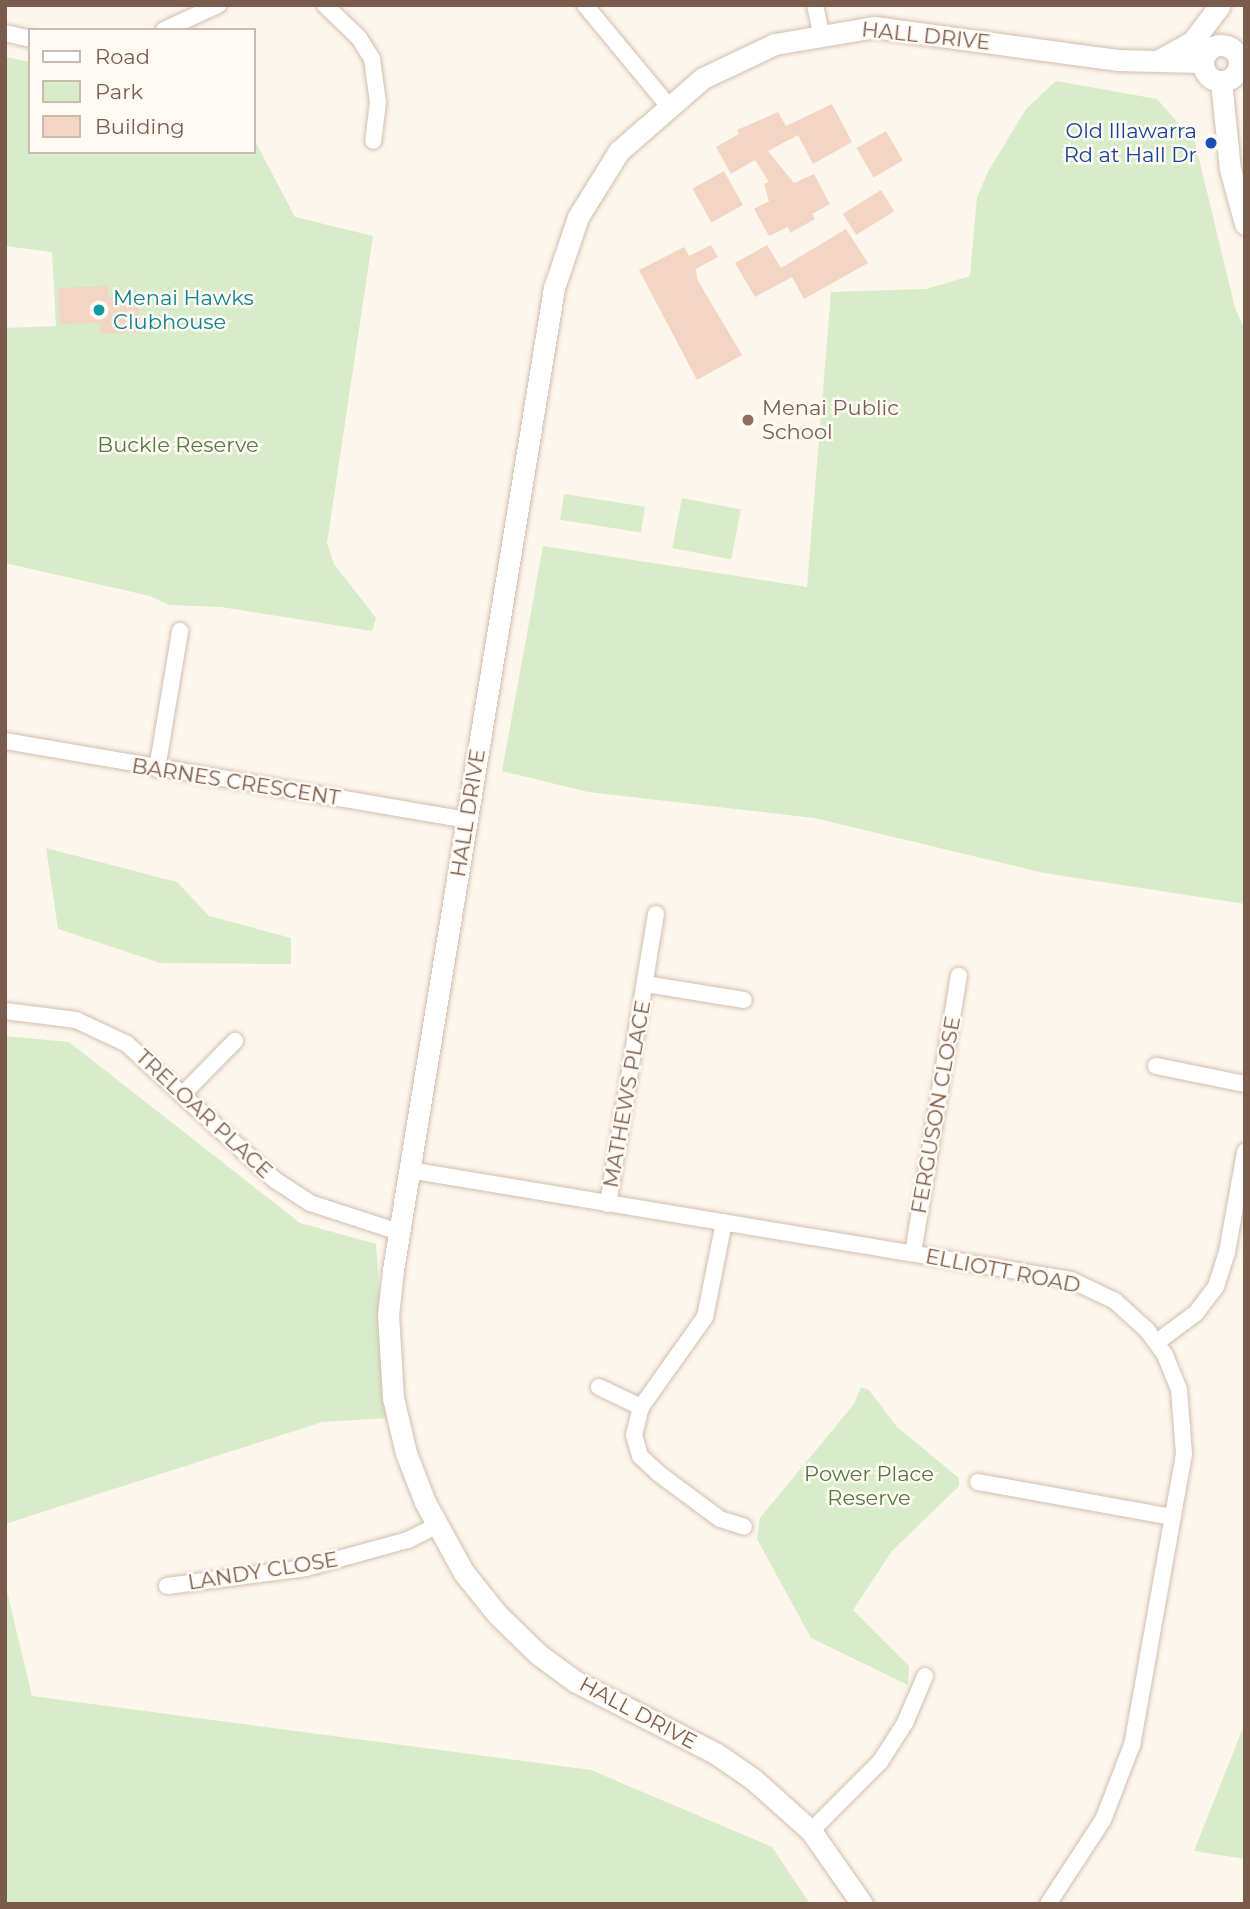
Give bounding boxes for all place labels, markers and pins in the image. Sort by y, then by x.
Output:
place label: Old Illawarra Rd at Hall Dr [1064,118,1197,168]
marker: Old Illawarra Rd at Hall Dr [1203,135,1219,151]
place label: Menai Hawks Clubhouse [113,285,254,335]
marker: Menai Hawks Clubhouse [91,302,107,318]
place label: Menai Public School [762,395,899,445]
marker: Menai Public School [740,412,756,428]

